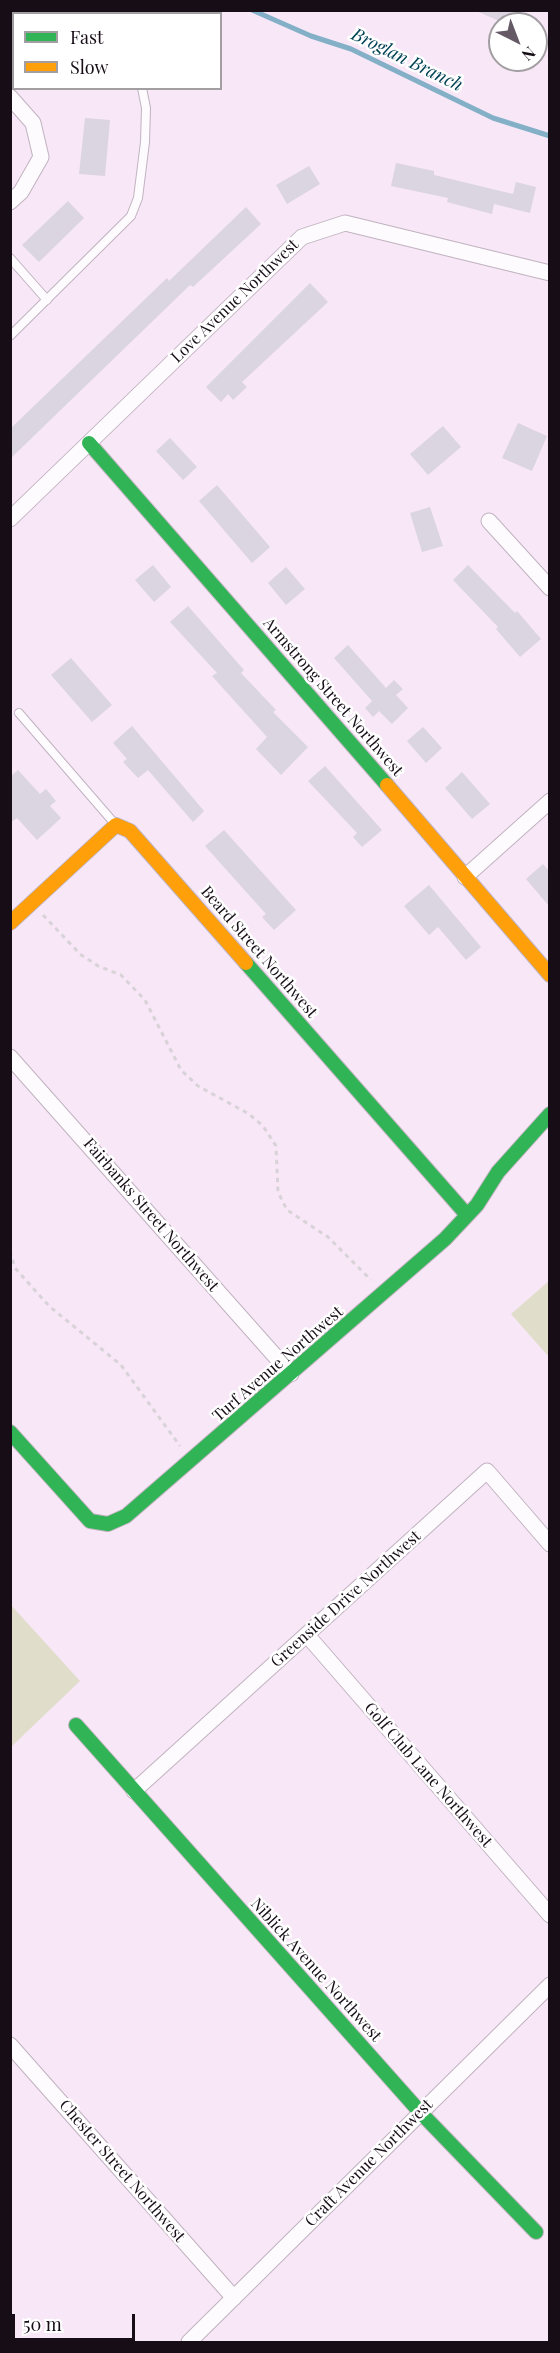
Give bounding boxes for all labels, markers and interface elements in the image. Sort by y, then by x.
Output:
legend [12,12,222,90]
north arrow [488,12,548,72]
water label: Broglan Branch [348,24,466,96]
text: Fast [70,25,103,49]
text: N [518,43,540,66]
text: Slow [70,55,108,79]
street label: Love Avenue Northwest [167,235,303,367]
street label: Armstrong Street Northwest [259,614,407,780]
street label: Beard Street Northwest [197,882,321,1022]
street label: Fairbanks Street Northwest [79,1134,223,1296]
street label: Turf Avenue Northwest [209,1302,347,1426]
street label: Greenside Drive Northwest [267,1527,425,1671]
street label: Golf Club Lane Northwest [360,1699,496,1851]
street label: Niblick Avenue Northwest [247,1894,385,2046]
street label: Craft Avenue Northwest [301,2095,437,2231]
street label: Chester Street Northwest [55,2096,189,2246]
scale bar [15,2302,138,2340]
text: 50 m [23,2312,62,2336]

